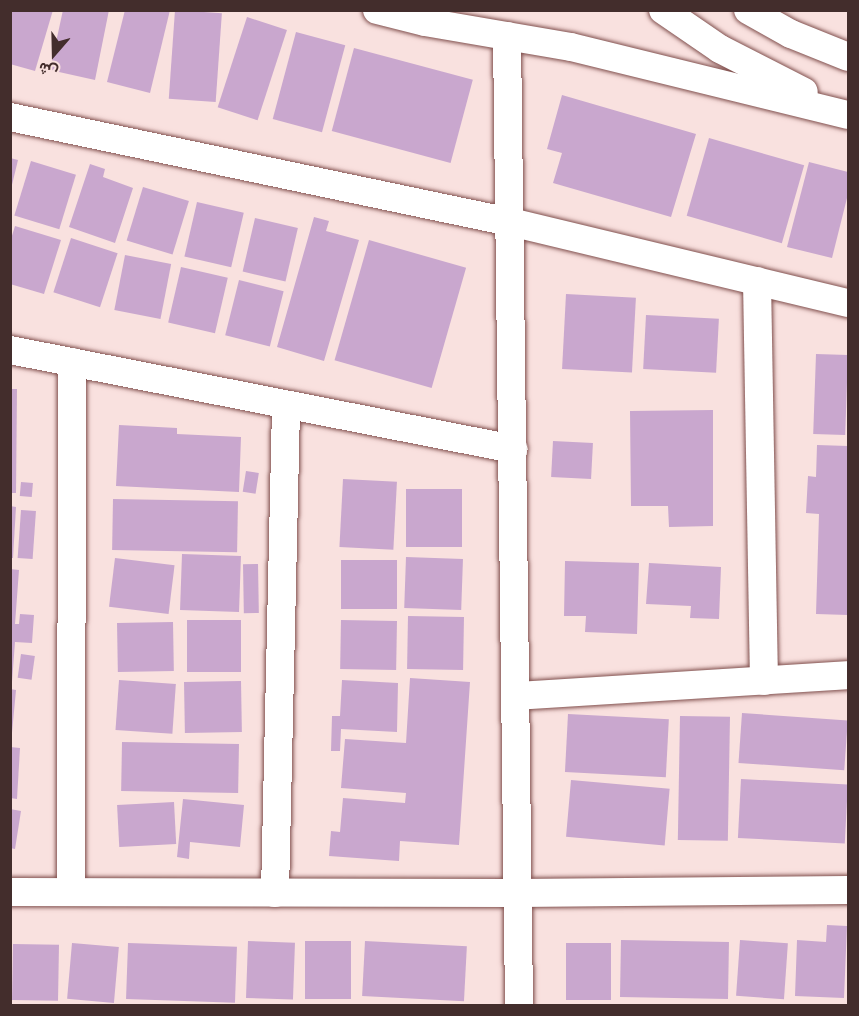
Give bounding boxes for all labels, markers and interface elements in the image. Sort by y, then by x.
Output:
north arrow [24,24,84,84]
text: ش [36,59,60,83]

